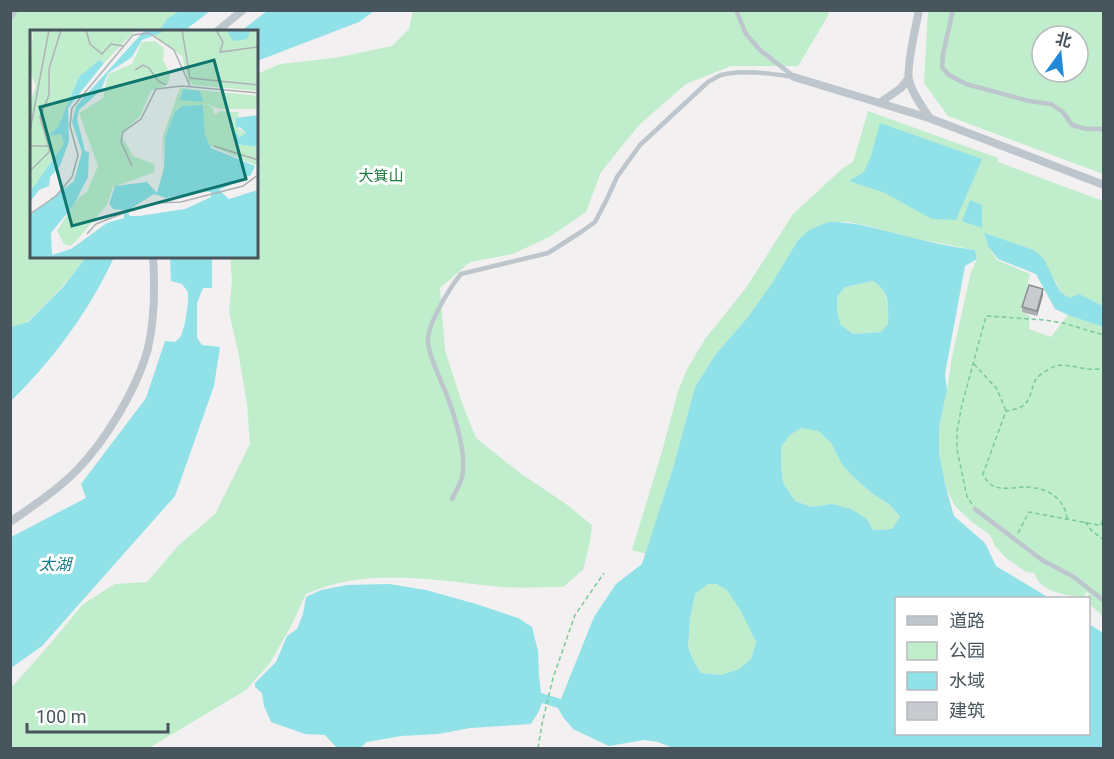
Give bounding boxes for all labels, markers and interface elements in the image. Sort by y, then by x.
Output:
north arrow [1030,24,1090,84]
text: 北 [1054,29,1074,51]
inset map [30,30,258,258]
park label: 大箕山 [358,167,404,185]
water label: 太湖 [39,555,74,574]
legend [895,597,1090,735]
text: 道路 [949,610,985,631]
text: 公园 [949,640,985,661]
text: 水域 [949,670,985,691]
scale bar [27,696,168,734]
text: 建筑 [949,700,985,721]
text: 100 m [36,706,87,727]

